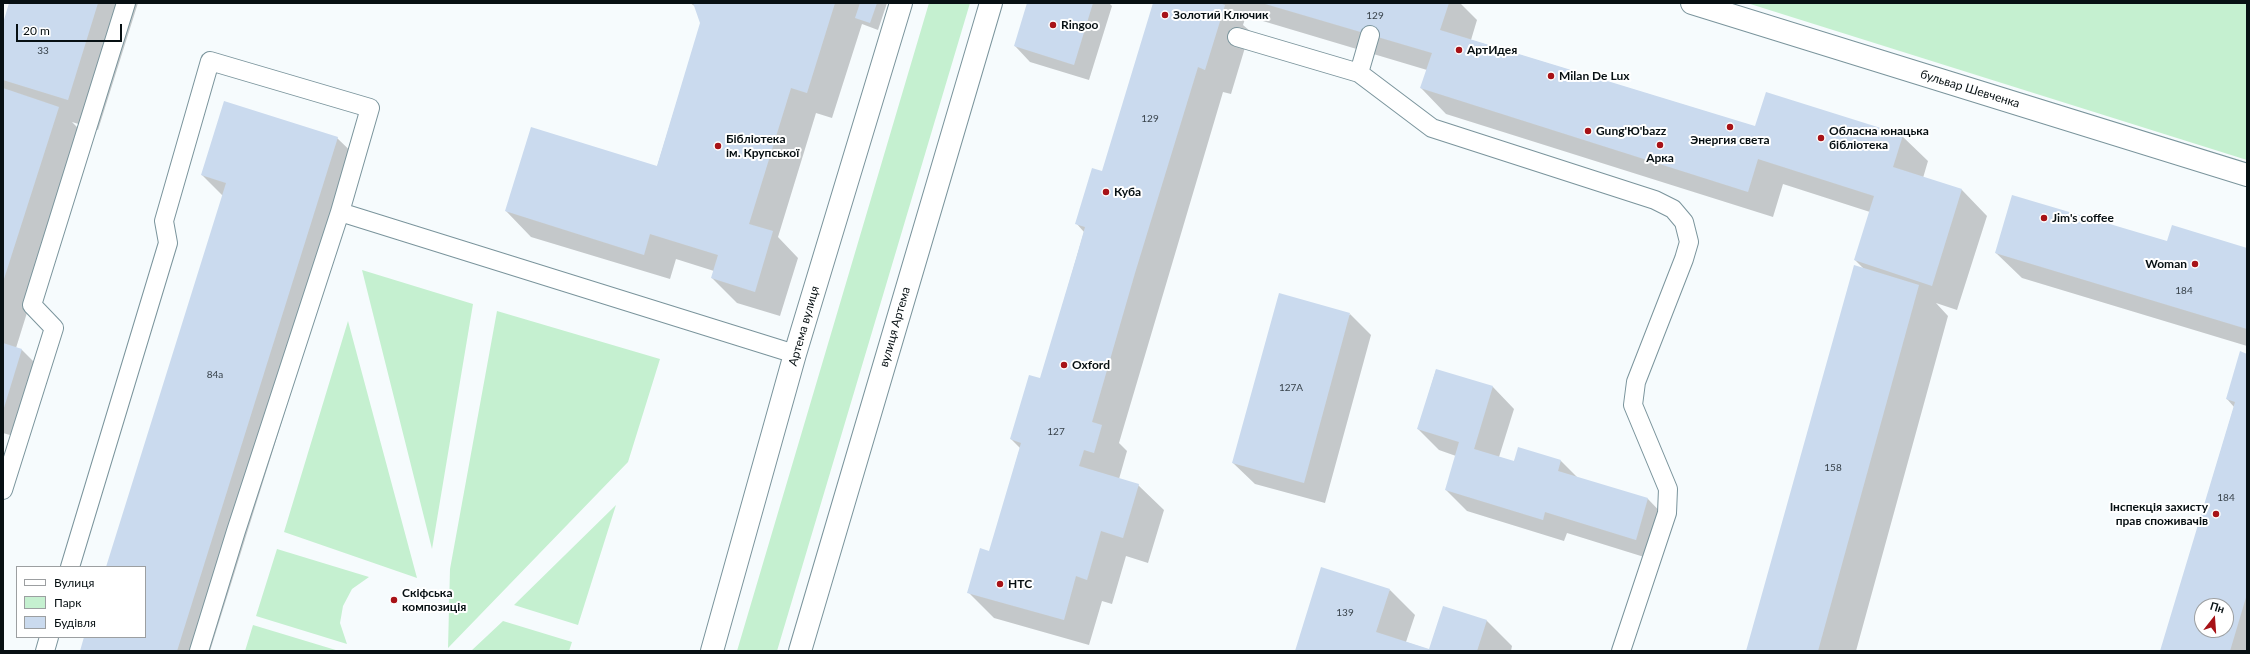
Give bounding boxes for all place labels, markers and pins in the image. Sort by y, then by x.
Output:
place label: Золотий Ключик [1173,8,1269,22]
marker: Золотий Ключик [1160,10,1170,20]
place label: Ringoo [1061,18,1098,32]
marker: Ringoo [1048,20,1058,30]
place label: АртИдея [1467,43,1517,57]
marker: АртИдея [1454,45,1464,55]
place label: Milan De Lux [1559,69,1629,83]
marker: Milan De Lux [1546,71,1556,81]
marker: Энергия света [1725,122,1735,132]
place label: Gung'Ю'bazz [1596,124,1666,138]
place label: Обласна юнацька бібліотека [1829,124,1929,152]
marker: Gung'Ю'bazz [1583,126,1593,136]
place label: Бібліотека ім. Крупської [726,132,799,160]
place label: Энергия света [1690,133,1770,147]
marker: Обласна юнацька бібліотека [1816,133,1826,143]
marker: Арка [1655,140,1665,150]
marker: Бібліотека ім. Крупської [713,141,723,151]
place label: Арка [1646,151,1674,165]
place label: Куба [1114,185,1141,199]
marker: Куба [1101,187,1111,197]
place label: Jim's coffee [2052,211,2114,225]
marker: Jim's coffee [2039,213,2049,223]
place label: Woman [2145,257,2187,271]
marker: Woman [2190,259,2200,269]
place label: Oxford [1072,358,1110,372]
marker: Oxford [1059,360,1069,370]
place label: Інспекція захисту прав споживачів [2110,500,2208,528]
marker: Інспекція захисту прав споживачів [2211,509,2221,519]
place label: HTC [1008,577,1032,591]
marker: HTC [995,579,1005,589]
place label: Скіфська композиція [402,586,466,614]
marker: Скіфська композиція [389,595,399,605]

